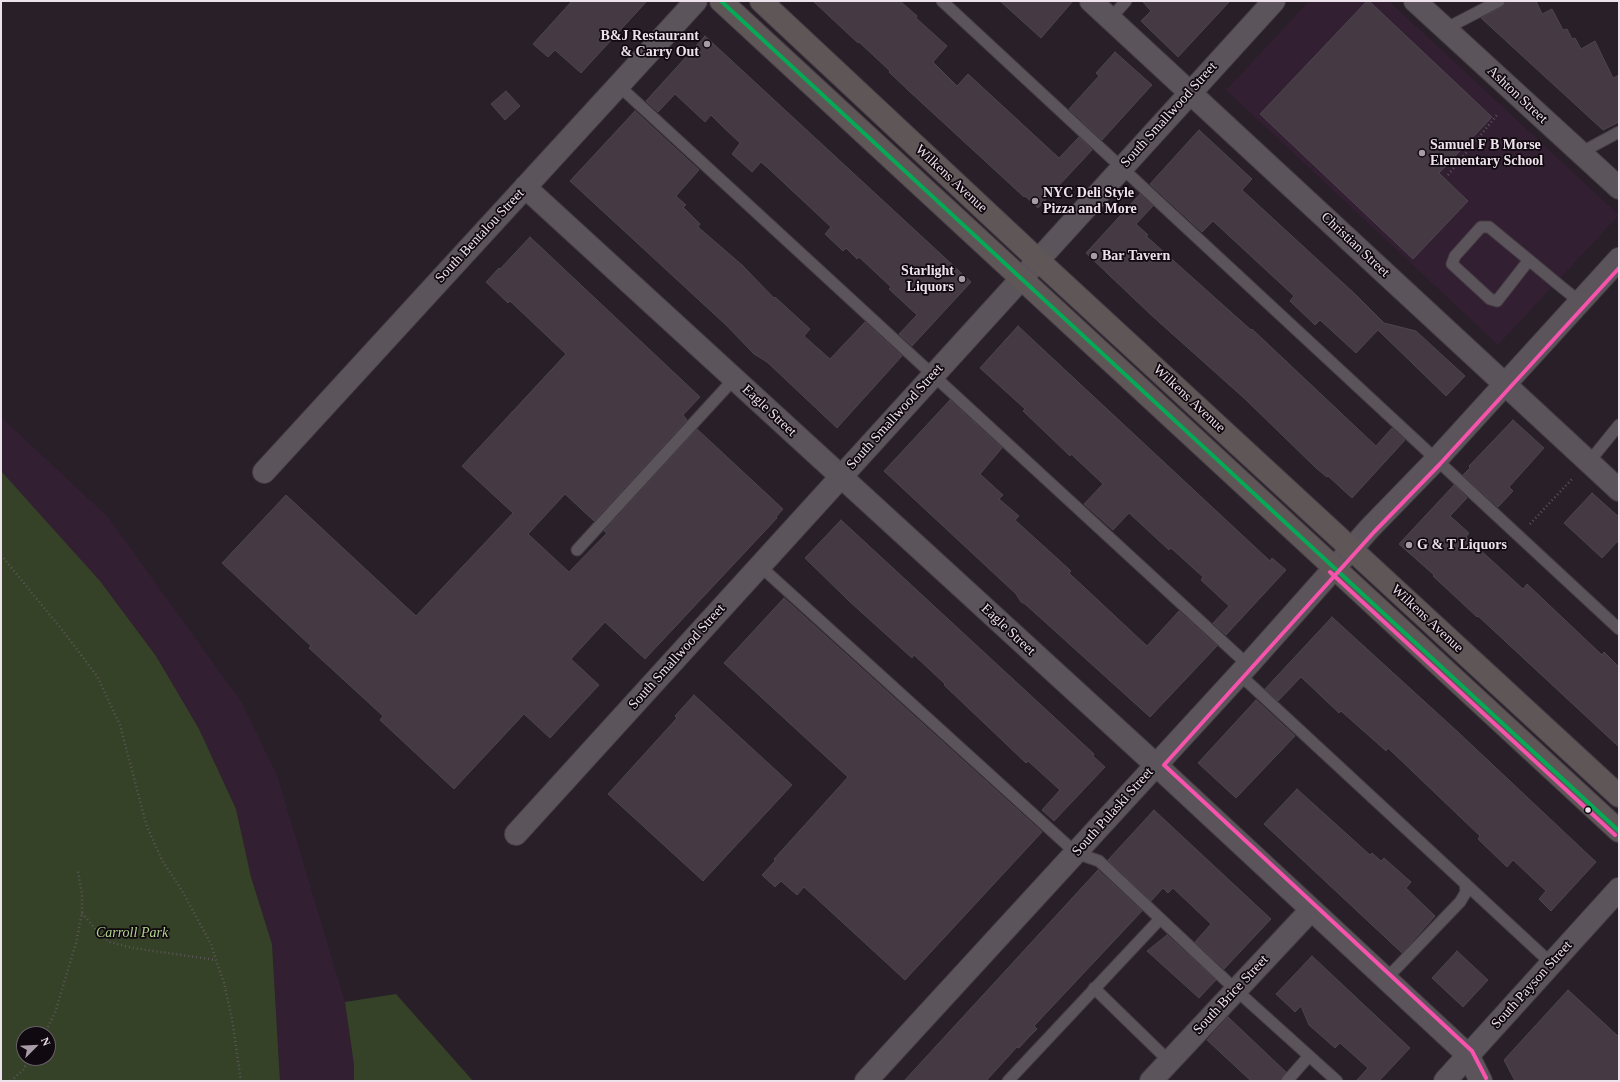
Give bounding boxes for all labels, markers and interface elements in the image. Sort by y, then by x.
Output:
place label: B&J Restaurant & Carry Out [601,28,699,60]
marker: B&J Restaurant & Carry Out [702,39,712,49]
street label: South Smallwood Street [1117,59,1221,171]
street label: Ashton Street [1483,63,1551,127]
place label: Samuel F B Morse Elementary School [1430,137,1543,170]
street label: Wilkens Avenue [912,141,990,217]
marker: Samuel F B Morse Elementary School [1417,148,1427,158]
street label: South Bentalou Street [432,185,528,287]
place label: NYC Deli Style Pizza and More [1043,185,1137,218]
marker: NYC Deli Style Pizza and More [1030,196,1040,206]
street label: Christian Street [1317,209,1393,281]
place label: Bar Tavern [1102,248,1170,264]
marker: Bar Tavern [1089,251,1099,261]
place label: Starlight Liquors [901,263,954,296]
marker: Starlight Liquors [957,274,967,284]
street label: South Smallwood Street [843,361,947,473]
street label: Wilkens Avenue [1150,361,1228,437]
street label: Eagle Street [738,382,800,440]
place label: G & T Liquors [1417,537,1507,553]
marker: G & T Liquors [1404,540,1414,550]
street label: Wilkens Avenue [1388,581,1466,657]
street label: South Smallwood Street [625,601,729,713]
street label: Eagle Street [977,601,1039,659]
street label: South Pulaski Street [1069,764,1157,860]
unlabelled marker [1583,805,1593,815]
park label: Carroll Park [96,925,168,941]
street label: South Payson Street [1488,937,1576,1033]
street label: South Brice Street [1190,952,1272,1038]
north arrow [16,1026,56,1066]
text: N [39,1035,53,1048]

